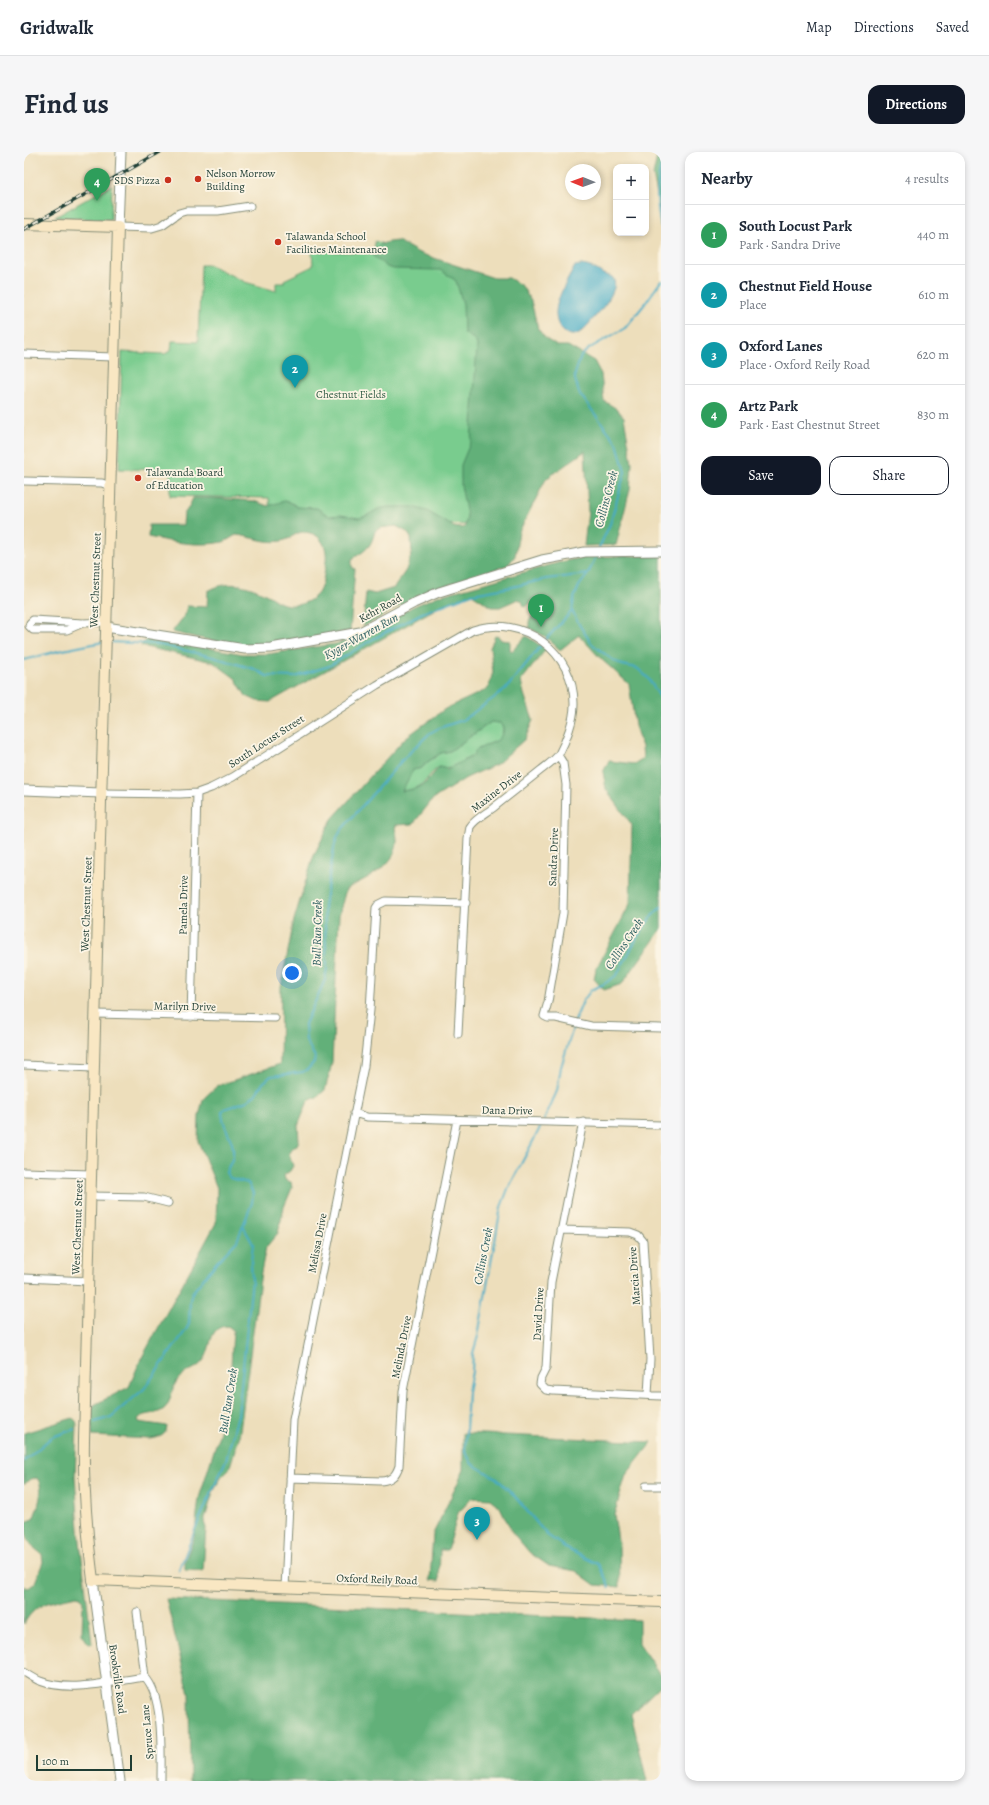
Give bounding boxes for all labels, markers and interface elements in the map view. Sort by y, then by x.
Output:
text: Gridwalk [20,15,93,41]
text: Map [806,18,832,37]
text: Directions [854,18,914,37]
text: Saved [936,18,969,37]
text: Find us [24,85,109,123]
button: Directions [868,85,965,124]
north arrow [565,164,601,200]
map controls [613,164,649,236]
button: + [613,164,649,200]
place label: Nelson Morrow Building [206,166,276,194]
text: Nearby [701,167,752,190]
pin: 4 [84,168,110,201]
text: 4 results [905,170,949,187]
place label: SDS Pizza [114,173,161,188]
marker: Nelson Morrow Building [193,174,203,184]
marker: SDS Pizza [163,175,173,185]
button: − [613,200,649,236]
text: South Locust Park [739,216,852,236]
text: 1 [712,226,716,243]
text: 440 m [917,226,949,243]
place label: Talawanda School Facilities Maintenance [286,229,387,257]
text: Park · Sandra Drive [739,236,841,253]
marker: Talawanda School Facilities Maintenance [273,237,283,247]
text: Chestnut Field House [739,276,872,296]
text: 2 [711,286,717,303]
text: 610 m [918,286,949,303]
text: Place [739,296,767,313]
text: Oxford Lanes [739,336,823,356]
text: 3 [711,346,717,363]
text: 620 m [916,346,949,363]
pin: 2 [282,355,308,388]
text: Place · Oxford Reily Road [739,356,870,373]
park label: Chestnut Fields [316,387,386,402]
text: Artz Park [739,396,798,416]
text: 4 [711,406,717,423]
text: 830 m [917,406,949,423]
text: Park · East Chestnut Street [739,416,880,433]
button: Save [701,456,821,495]
button: Share [829,456,949,495]
place label: Talawanda Board of Education [146,465,223,493]
water label: Collins Creek [591,468,621,529]
marker: Talawanda Board of Education [133,473,143,483]
street label: West Chestnut Street [86,532,105,629]
street label: Kehr Road [356,591,404,626]
pin: 1 [528,594,554,627]
water label: Kyger-Warren Run [321,609,401,663]
street label: South Locust Street [225,711,307,772]
street label: Maxine Drive [468,767,525,816]
street label: Sandra Drive [545,827,562,887]
street label: West Chestnut Street [77,856,96,953]
street label: Pamela Drive [175,875,192,935]
water label: Bull Run Creek [308,899,326,966]
water label: Collins Creek [601,915,647,973]
your location [282,963,302,983]
street label: Marilyn Drive [154,998,216,1015]
street label: Dana Drive [481,1103,533,1118]
street label: West Chestnut Street [68,1179,87,1276]
street label: Melissa Drive [304,1212,331,1274]
water label: Collins Creek [470,1225,497,1286]
street label: Marcia Drive [625,1246,644,1306]
street label: David Drive [530,1287,547,1341]
street label: Melinda Drive [388,1314,415,1380]
water label: Bull Run Creek [215,1366,241,1435]
pin: 3 [464,1507,490,1540]
street label: Oxford Reily Road [336,1571,418,1588]
street label: Brookville Road [105,1643,130,1715]
street label: Spruce Lane [138,1704,157,1760]
scale bar [36,1753,132,1772]
text: 100 m [42,1754,69,1769]

